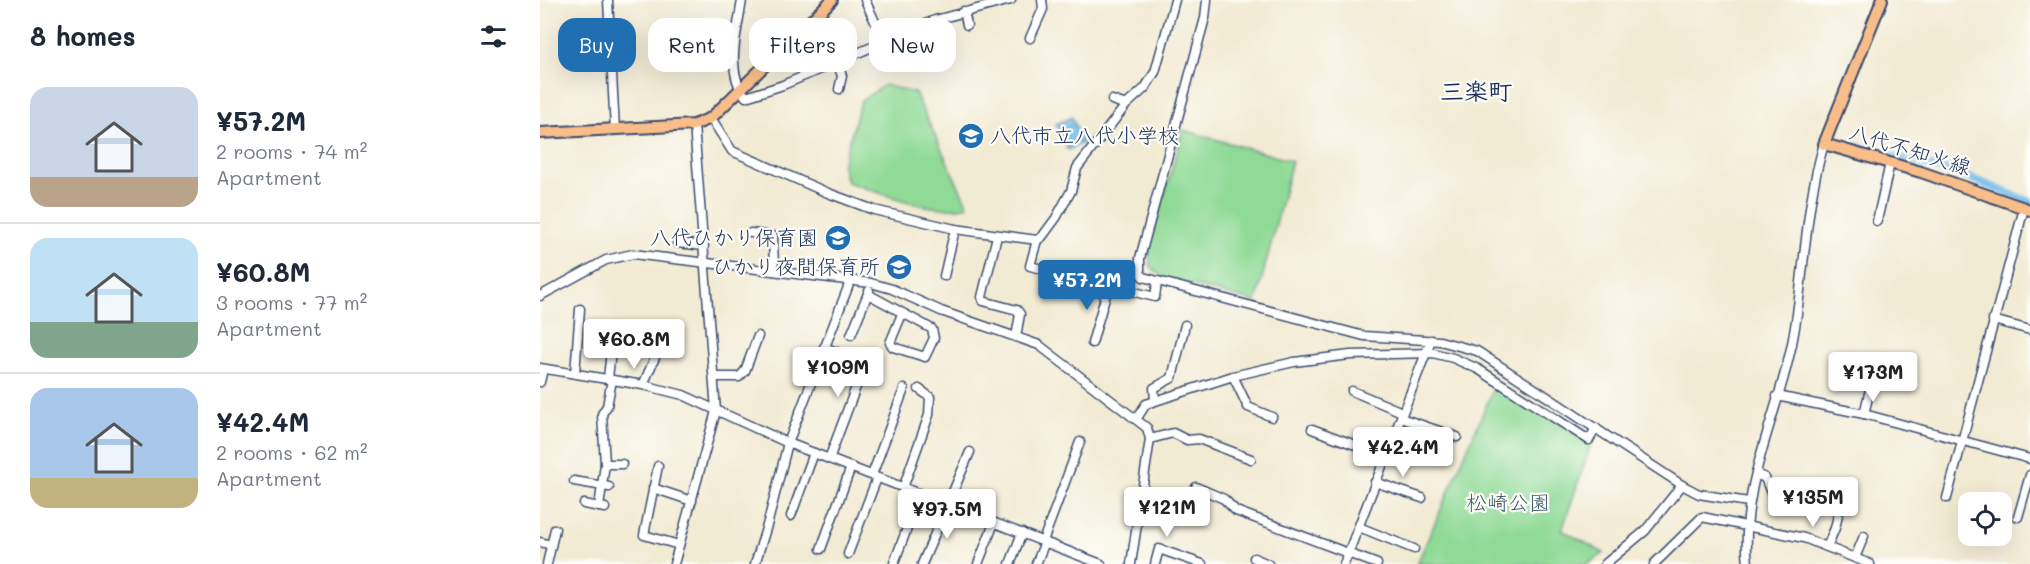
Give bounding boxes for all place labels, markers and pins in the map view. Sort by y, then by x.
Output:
school or university icon: 八代市立八代小学校 [956,121,986,151]
place label: 八代市立八代小学校 [990,121,1179,148]
place label: 八代ひかり保育園 [650,223,818,250]
school or university icon: 八代ひかり保育園 [823,223,853,253]
place label: ひかり夜間保育所 [712,252,880,279]
school or university icon: ひかり夜間保育所 [884,252,914,282]
pin: ¥57.2M [1038,260,1136,311]
pin: ¥60.8M [585,319,683,370]
pin: ¥109M [796,347,880,398]
pin: ¥173M [1831,352,1915,403]
pin: ¥42.4M [1354,427,1452,478]
pin: ¥135M [1771,477,1855,528]
pin: ¥121M [1125,487,1209,538]
pin: ¥97.5M [898,489,996,540]

